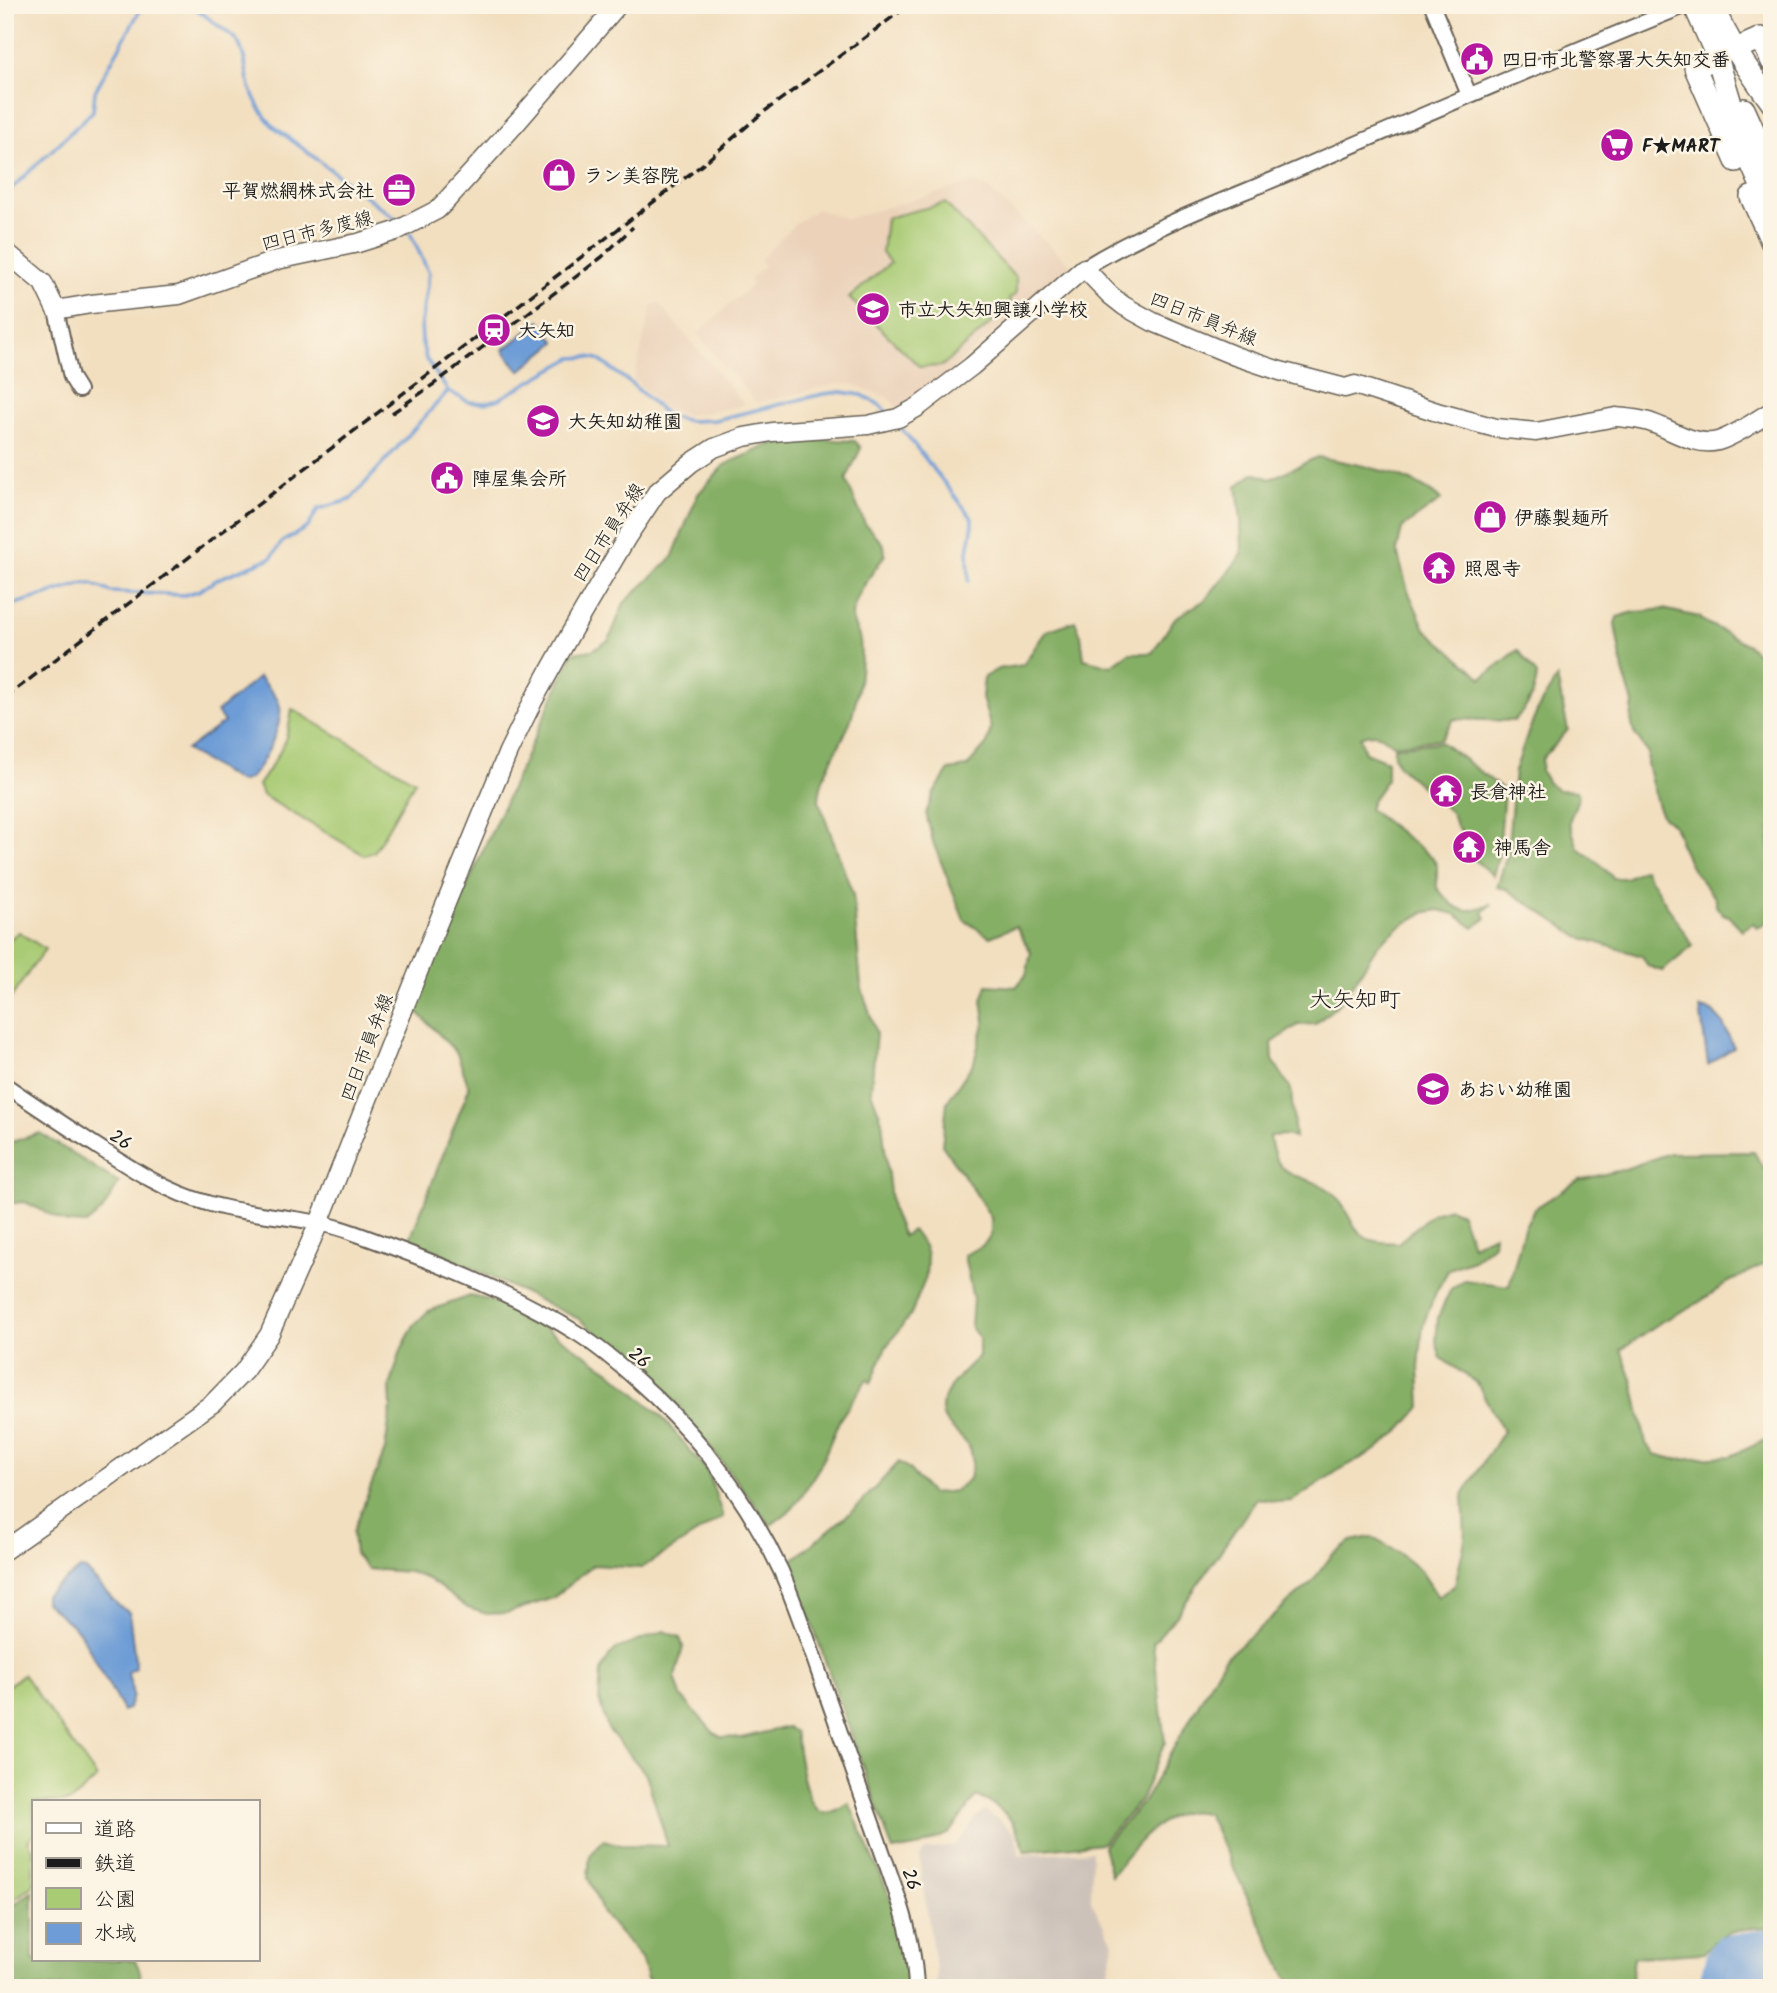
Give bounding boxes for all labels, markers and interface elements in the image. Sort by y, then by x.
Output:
public building icon: 四日市北警察署大矢知交番 [1458,40,1496,78]
place label: 四日市北警察署大矢知交番 [1502,46,1730,76]
supermarket icon: F★MART [1598,126,1636,164]
place label: F★MART [1642,132,1721,162]
shop icon: ラン美容院 [540,156,578,194]
place label: ラン美容院 [584,162,679,192]
office icon: 平賀燃網株式会社 [380,171,418,209]
place label: 平賀燃網株式会社 [222,177,374,207]
street label: 四日市多度線 [259,204,376,260]
street label: 四日市員弁線 [1145,285,1262,355]
school or university icon: 市立大矢知興譲小学校 [854,290,892,328]
place label: 市立大矢知興譲小学校 [898,296,1088,326]
station icon: 大矢知 [475,311,513,349]
place label: 大矢知 [518,317,575,347]
school or university icon: 大矢知幼稚園 [524,402,562,440]
place label: 大矢知幼稚園 [568,408,682,438]
public building icon: 陣屋集会所 [428,459,466,497]
place label: 陣屋集会所 [472,465,567,495]
street label: 四日市員弁線 [566,477,653,589]
shop icon: 伊藤製麺所 [1471,498,1509,536]
place label: 伊藤製麺所 [1514,504,1609,534]
temple icon: 照恩寺 [1420,549,1458,587]
place label: 照恩寺 [1464,555,1521,585]
temple icon: 長倉神社 [1427,772,1465,810]
place label: 長倉神社 [1470,778,1546,808]
temple icon: 神馬舎 [1450,828,1488,866]
place label: 神馬舎 [1494,834,1551,864]
district label: 大矢知町 [1309,983,1401,1019]
street label: 四日市員弁線 [333,989,402,1106]
school or university icon: あおい幼稚園 [1414,1070,1452,1108]
place label: あおい幼稚園 [1458,1076,1572,1106]
street label: 26 [103,1122,137,1159]
street label: 26 [621,1340,657,1377]
legend [32,1800,259,1962]
text: 道路 [94,1814,136,1847]
text: 鉄道 [94,1848,136,1881]
street label: 26 [892,1865,928,1895]
text: 公園 [94,1884,136,1917]
text: 水域 [94,1918,136,1951]

